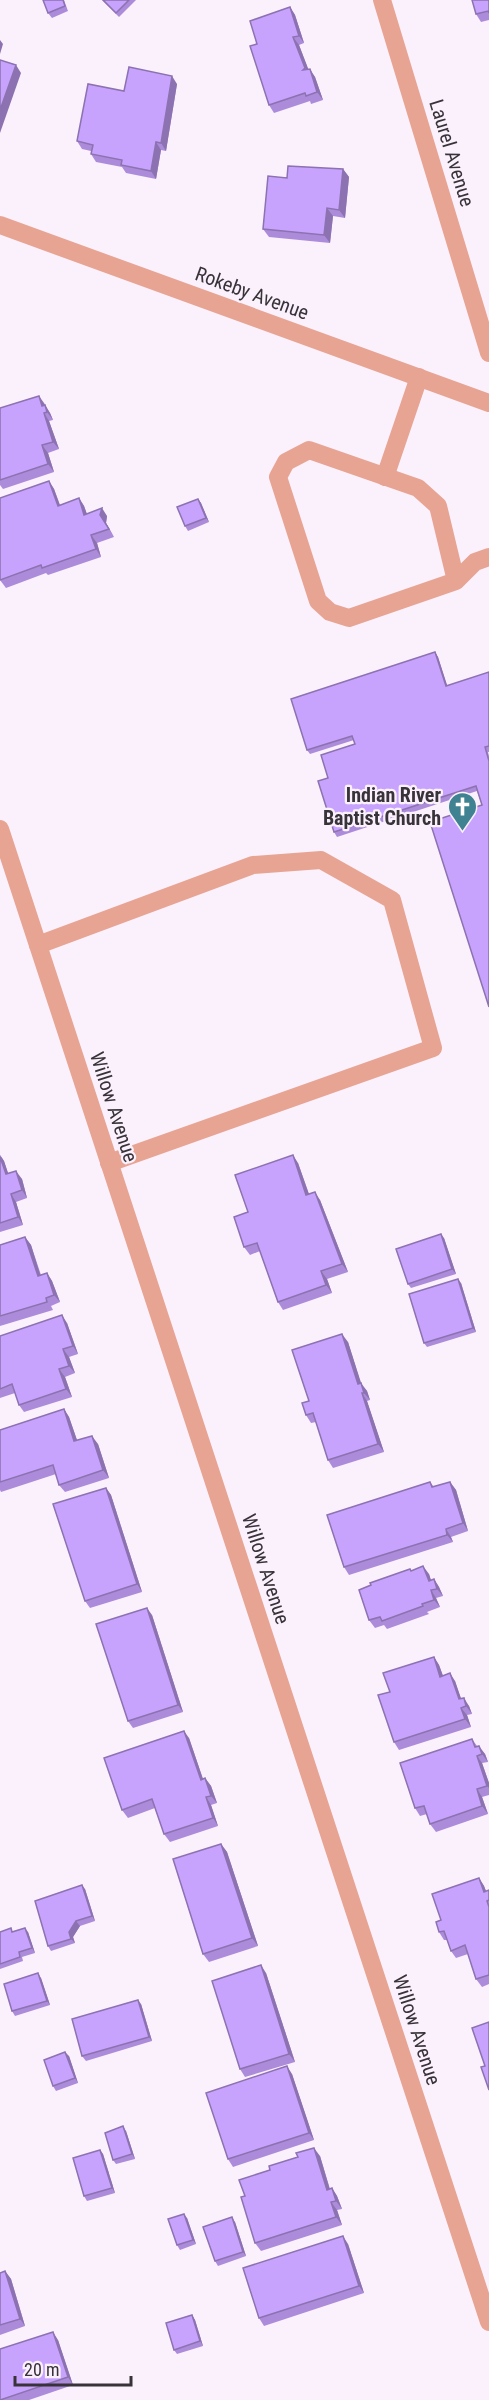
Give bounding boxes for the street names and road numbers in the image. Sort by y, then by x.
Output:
street label: Laurel Avenue [424,97,480,209]
street label: Rokeby Avenue [192,261,312,325]
street label: Willow Avenue [85,1049,143,1165]
street label: Willow Avenue [237,1511,295,1627]
street label: Willow Avenue [388,1972,446,2088]

